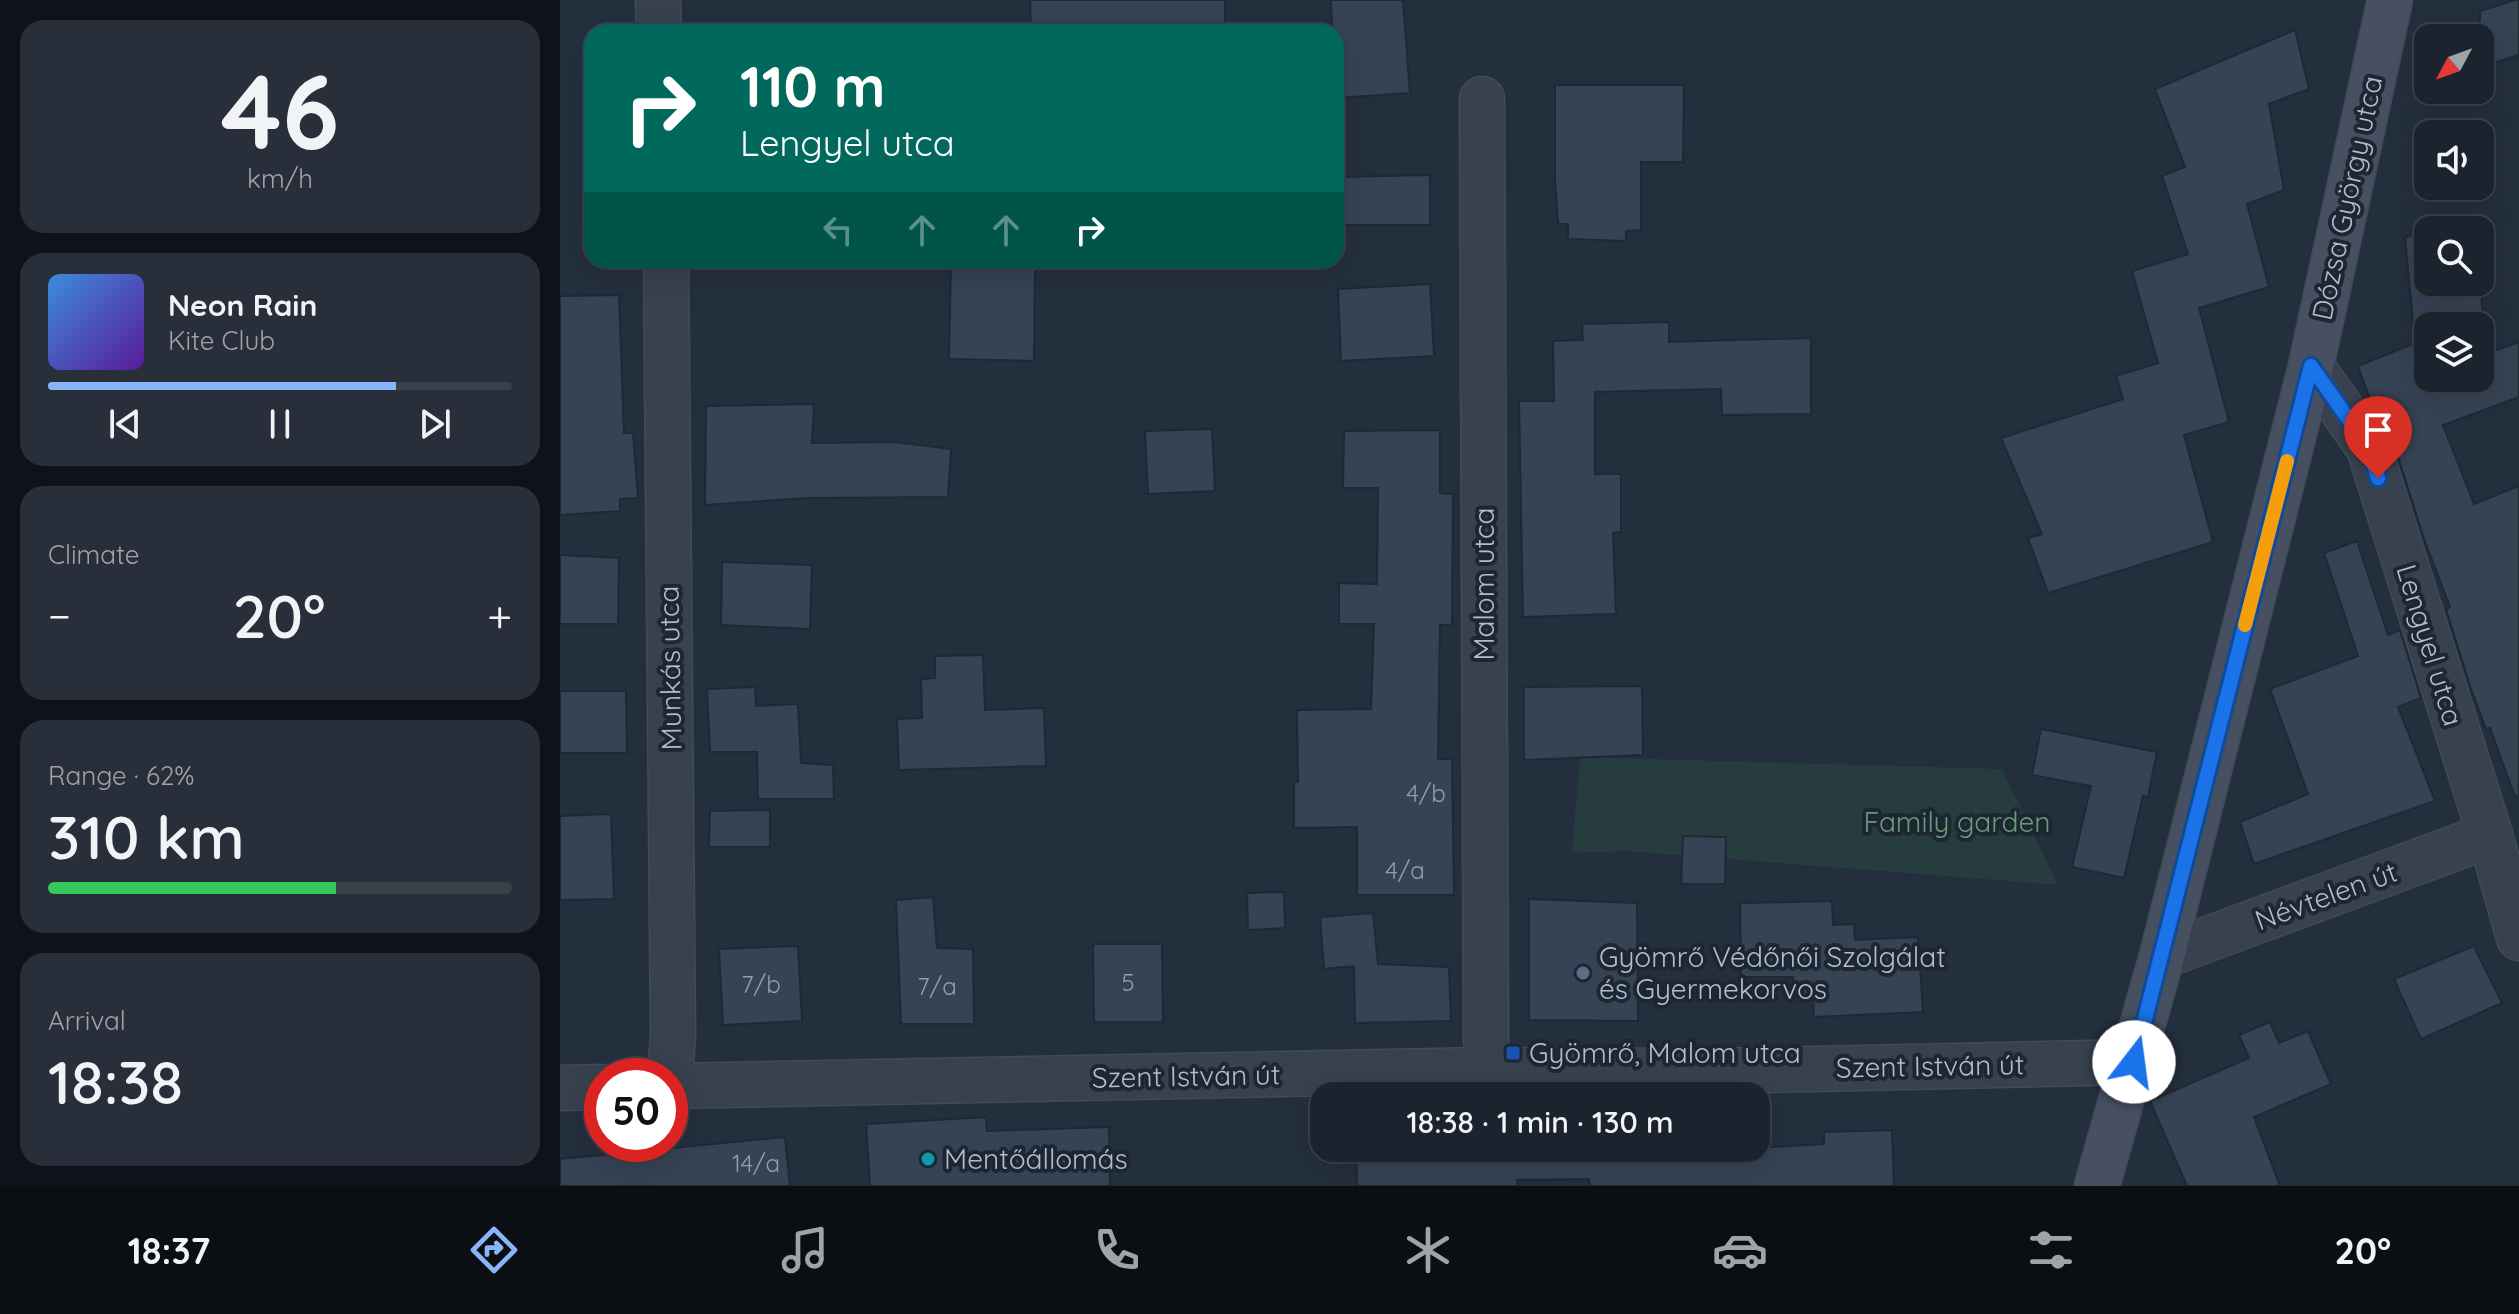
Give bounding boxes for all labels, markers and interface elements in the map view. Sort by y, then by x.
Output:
north arrow [2414,24,2494,104]
map controls [2414,24,2494,392]
text: 46 [221,45,339,175]
text: 110 m [740,51,885,121]
icon: right [608,56,712,160]
street label: Dózsa György utca [2304,73,2389,323]
text: Lengyel utca [740,120,954,165]
button: sound [2414,120,2494,200]
text: km/h [247,162,313,195]
icon: left [816,208,860,252]
icon: ahead [900,208,944,252]
icon: ahead [984,208,1028,252]
icon: right [1068,208,1112,252]
button: search [2414,216,2494,296]
text: Neon Rain [168,286,317,324]
button: layers [2414,312,2494,392]
text: Kite Club [168,324,275,357]
pin [2344,396,2412,478]
icon: previous [103,402,147,446]
icon: pause [258,402,302,446]
icon: next [413,402,457,446]
icon: arrive [2356,408,2400,452]
street label: Malom utca [1466,507,1501,661]
text: Climate [48,538,139,571]
street label: Lengyel utca [2389,560,2472,730]
text: 20° [233,578,325,653]
street label: Munkás utca [651,585,688,751]
text: − [48,588,71,643]
text: + [487,588,512,643]
text: Range · 62% [48,759,195,792]
house number: 4/b [1406,778,1446,808]
text: 310 km [48,799,245,874]
park label: Family garden [1864,804,2050,839]
street label: Névtelen út [2250,854,2402,937]
house number: 4/a [1385,855,1425,885]
place label: Gyömrő Védőnői Szolgálat és Gyermekorvos [1599,939,1946,1006]
marker: Gyömrő Védőnői Szolgálat és Gyermekorvos [1574,964,1592,982]
house number: 5 [1121,967,1135,997]
house number: 7/b [741,969,781,999]
house number: 7/a [917,971,957,1001]
text: Arrival [48,1004,126,1037]
position arrow [2092,1020,2176,1104]
place label: Gyömrő, Malom utca [1529,1035,1801,1070]
text: 18:38 [48,1044,183,1119]
marker: Gyömrő, Malom utca [1504,1044,1522,1062]
street label: Szent István út [1835,1046,2025,1085]
street label: Szent István út [1091,1056,1281,1095]
speed limit sign: 50 [584,1058,688,1162]
text: 18:38 · 1 min · 130 m [1406,1103,1674,1141]
place label: Mentőállomás [944,1141,1128,1176]
house number: 14/a [732,1148,780,1178]
marker: Mentőállomás [919,1150,937,1168]
icon: directions [466,1222,522,1278]
icon: music [777,1222,833,1278]
icon: phone [1089,1222,1145,1278]
icon: climate [1400,1222,1456,1278]
icon: car [1712,1222,1768,1278]
icon: filters [2023,1222,2079,1278]
text: 18:37 [128,1228,210,1273]
text: 20° [2334,1228,2391,1273]

